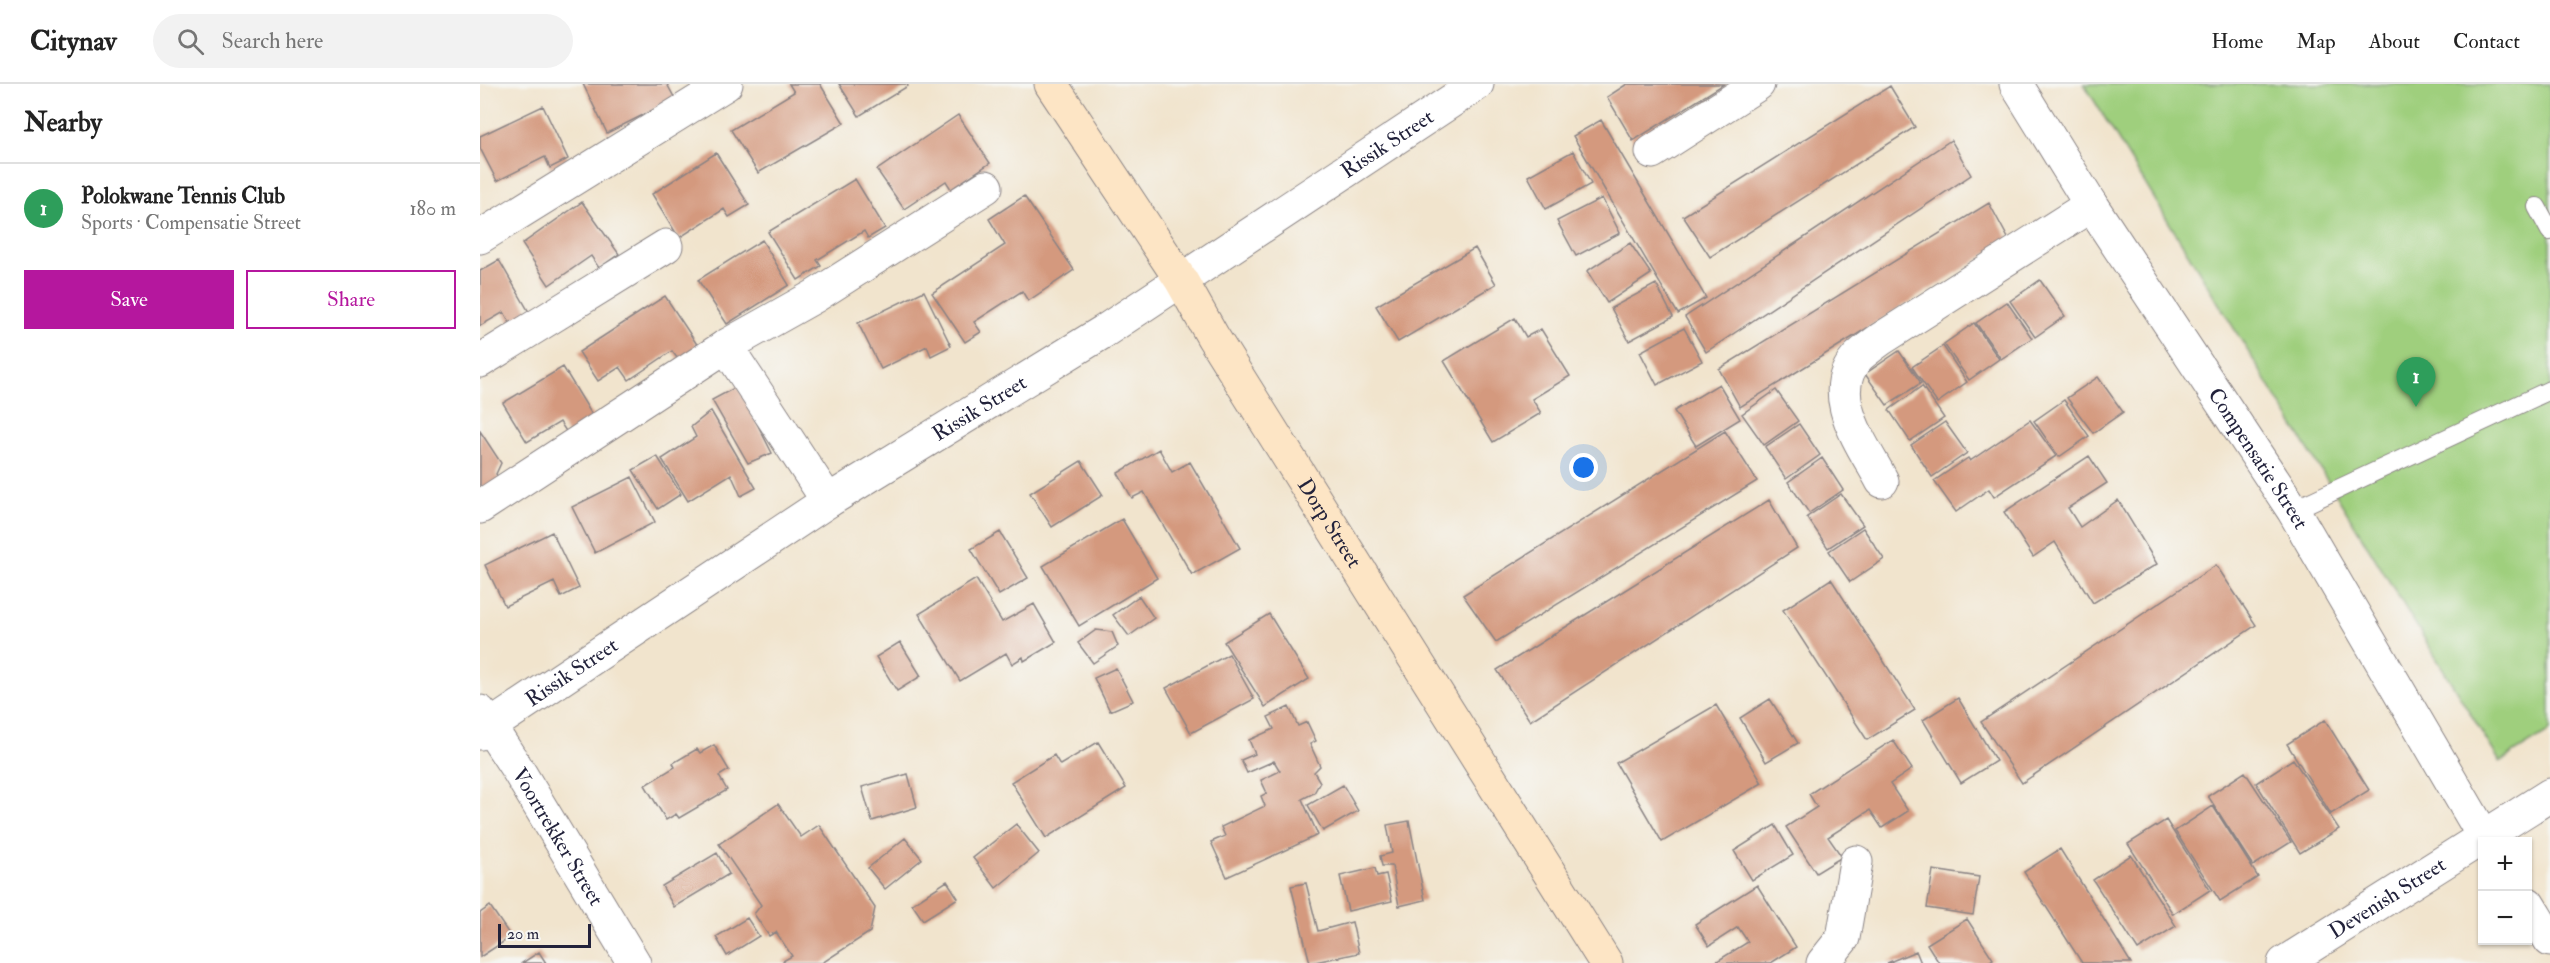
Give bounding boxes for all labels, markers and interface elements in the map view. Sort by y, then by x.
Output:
search box [153,14,573,68]
text: Citynav [30,24,117,59]
icon: search [174,25,207,58]
text: Search here [222,27,323,55]
text: Home [2211,28,2263,55]
text: Map [2296,28,2336,55]
text: About [2369,28,2420,55]
text: Contact [2453,28,2520,55]
street label: Rissik Street [1336,103,1439,184]
text: Nearby [24,107,102,139]
text: Polokwane Tennis Club [81,182,285,210]
text: 1 [40,196,47,221]
text: 180 m [409,196,456,221]
text: Sports · Compensatie Street [81,210,301,235]
button: Save [24,270,234,329]
button: Share [246,270,456,329]
pin: 1 [2396,358,2436,407]
street label: Rissik Street [927,369,1032,447]
street label: Compensatie Street [2202,382,2315,534]
your location [1569,453,1598,482]
street label: Dorp Street [1291,473,1368,573]
street label: Rissik Street [520,631,623,713]
street label: Voortrekker Street [506,763,610,910]
map controls [2478,837,2532,945]
button: + [2478,837,2532,891]
street label: Devenish Street [2324,851,2451,945]
button: − [2478,891,2532,945]
scale bar [498,921,591,948]
text: 20 m [507,924,539,944]

